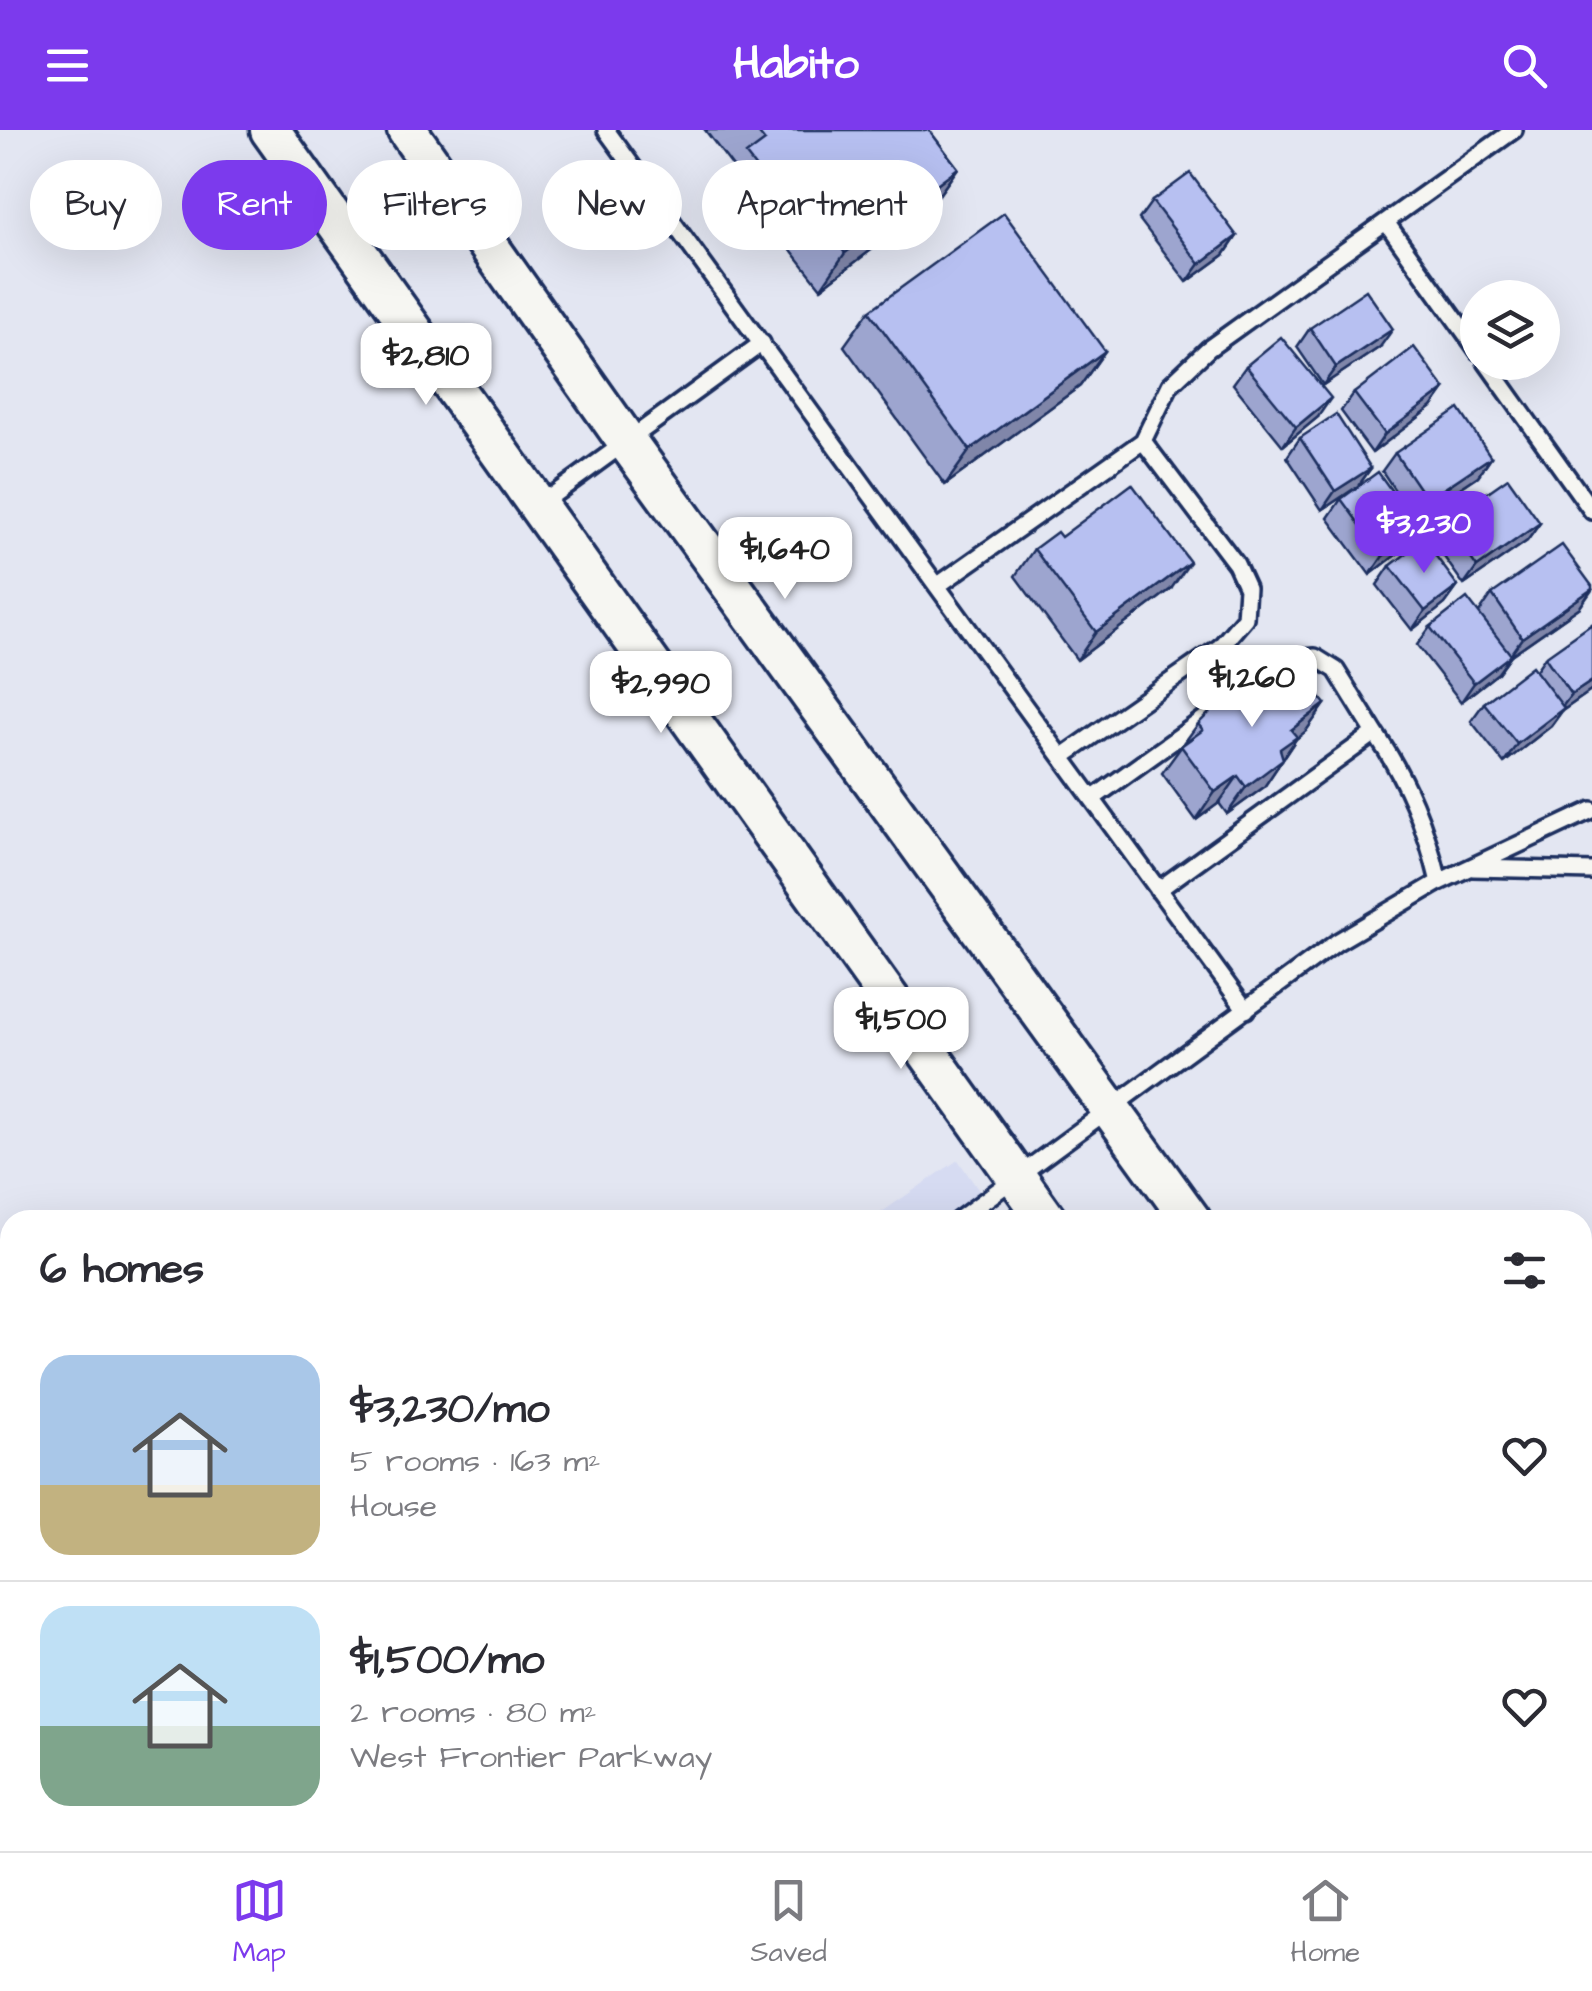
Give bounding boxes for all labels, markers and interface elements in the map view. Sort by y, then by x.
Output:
text: Habito [733,34,859,96]
icon: menu [40,38,95,93]
icon: search [1497,38,1552,93]
chip: Buy [30,160,162,250]
chip: Rent [182,160,327,250]
chip: Filters [347,160,522,250]
chip: New [542,160,682,250]
chip: Apartment [702,160,943,250]
map controls [1460,280,1560,380]
button: layers [1460,280,1560,380]
pin: $2,810 [345,323,507,408]
text: $2,810 [383,333,469,378]
pin: $3,230 [1343,491,1505,576]
text: $3,230 [1377,501,1471,546]
pin: $1,640 [704,517,866,602]
text: $1,640 [740,527,830,572]
pin: $1,260 [1171,645,1333,730]
pin: $2,990 [580,651,742,736]
text: $1,260 [1209,655,1295,700]
text: $2,990 [612,661,710,706]
pin: $1,500 [820,987,982,1072]
text: $1,500 [856,997,946,1042]
text: 6 homes [40,1241,204,1299]
icon: filters [1497,1243,1552,1298]
text: $3,230/mo [350,1381,550,1439]
icon: home [120,1395,240,1515]
icon: heart [1497,1428,1552,1483]
text: 5 rooms · 163 m² [350,1439,600,1484]
text: House [350,1484,437,1529]
text: $1,500/mo [350,1632,544,1690]
icon: home [120,1646,240,1766]
icon: heart [1497,1679,1552,1734]
text: 2 rooms · 80 m² [350,1690,597,1735]
text: West Frontier Parkway [350,1735,712,1780]
tab: Map [232,1873,287,1972]
tab: Saved [751,1873,827,1972]
tab: Home [1290,1873,1360,1972]

